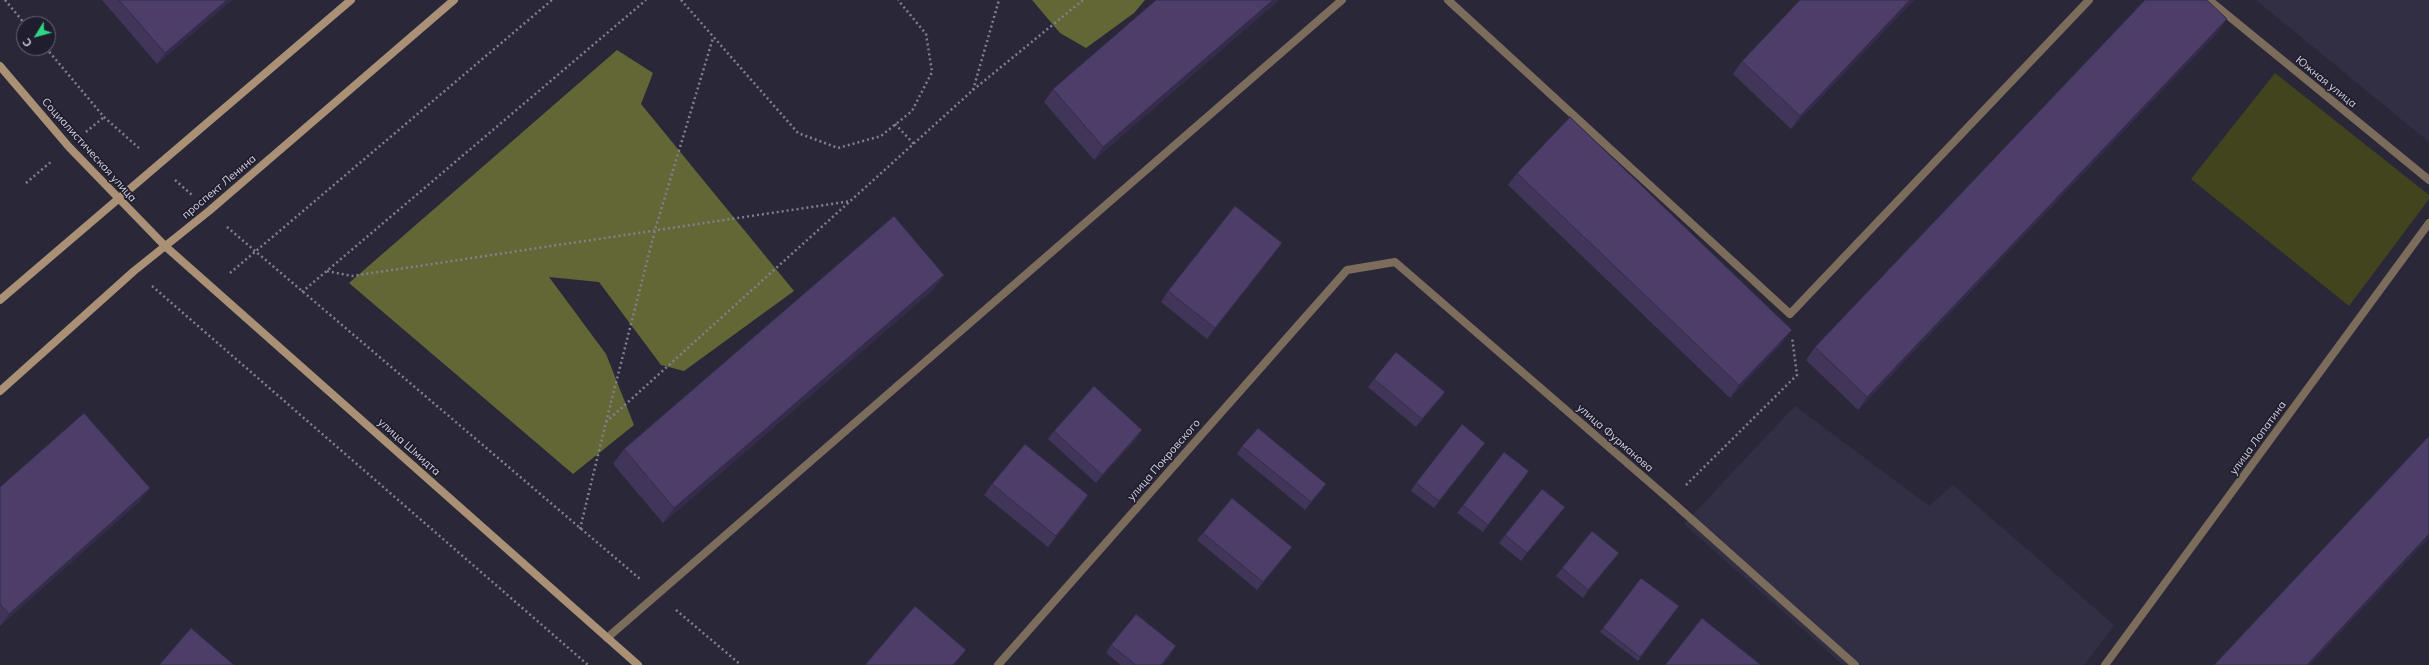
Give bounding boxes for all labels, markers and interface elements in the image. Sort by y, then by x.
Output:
north arrow [16,16,56,56]
text: С [19,35,35,50]
street label: Южная улица [2293,53,2359,111]
street label: Социалистическая улица [39,95,139,205]
street label: проспект Ленина [179,152,259,222]
street label: улица Лопатина [2227,399,2289,477]
street label: улица Фурманова [1574,401,1656,475]
street label: улица Шмидта [375,416,443,478]
street label: улица Покровского [1125,416,1203,504]

